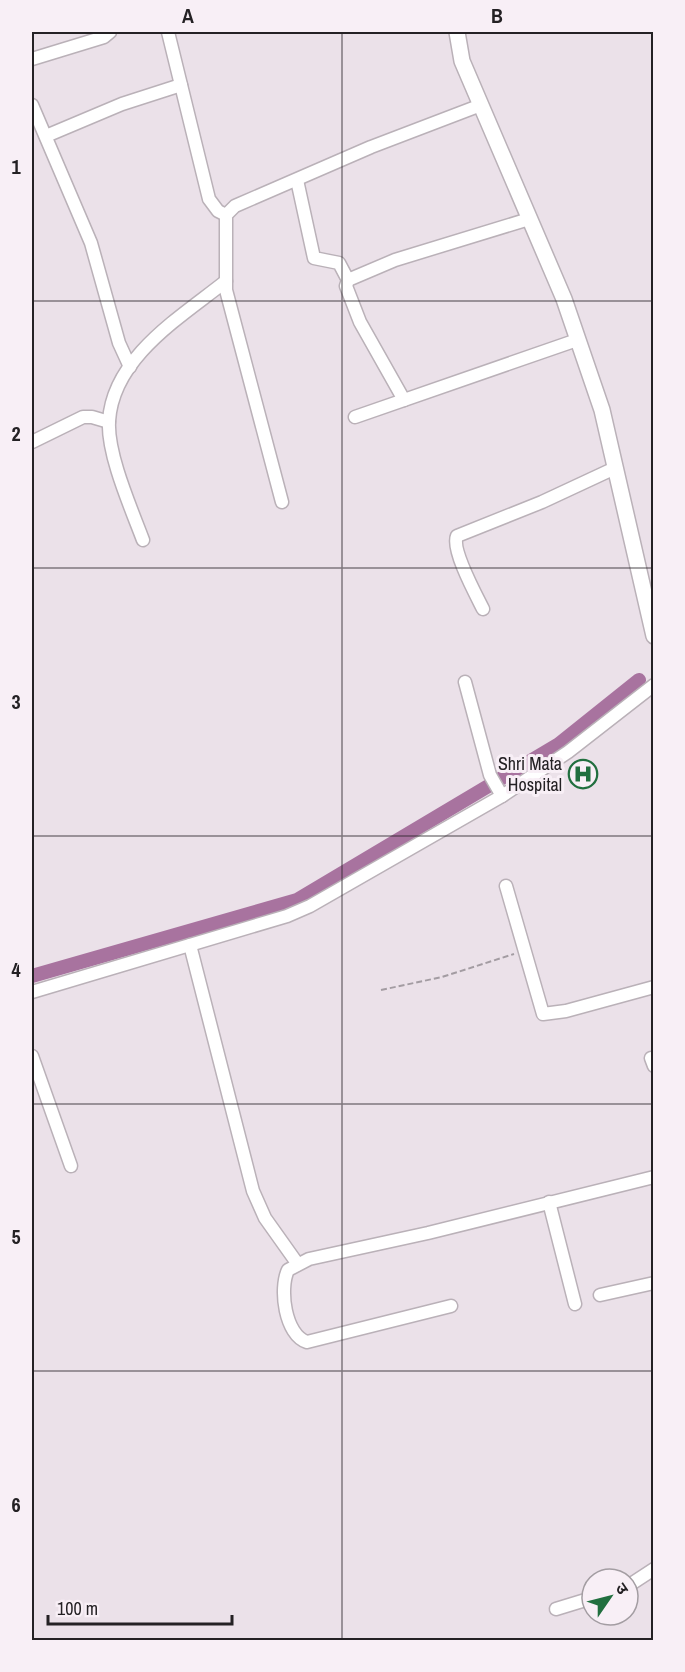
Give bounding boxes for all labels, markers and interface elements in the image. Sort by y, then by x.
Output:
text: A [182,2,194,29]
text: B [491,2,503,29]
text: 1 [11,153,21,180]
text: 2 [11,420,21,447]
text: 3 [11,688,21,715]
place label: Shri Mata Hospital [498,751,562,797]
hospital icon: Shri Mata Hospital [567,758,599,790]
text: 4 [11,956,21,983]
text: 5 [11,1223,21,1250]
text: 6 [11,1491,21,1518]
north arrow [580,1567,640,1627]
text: उ [611,1578,634,1599]
scale bar [48,1588,232,1626]
text: 100 m [57,1596,98,1621]

